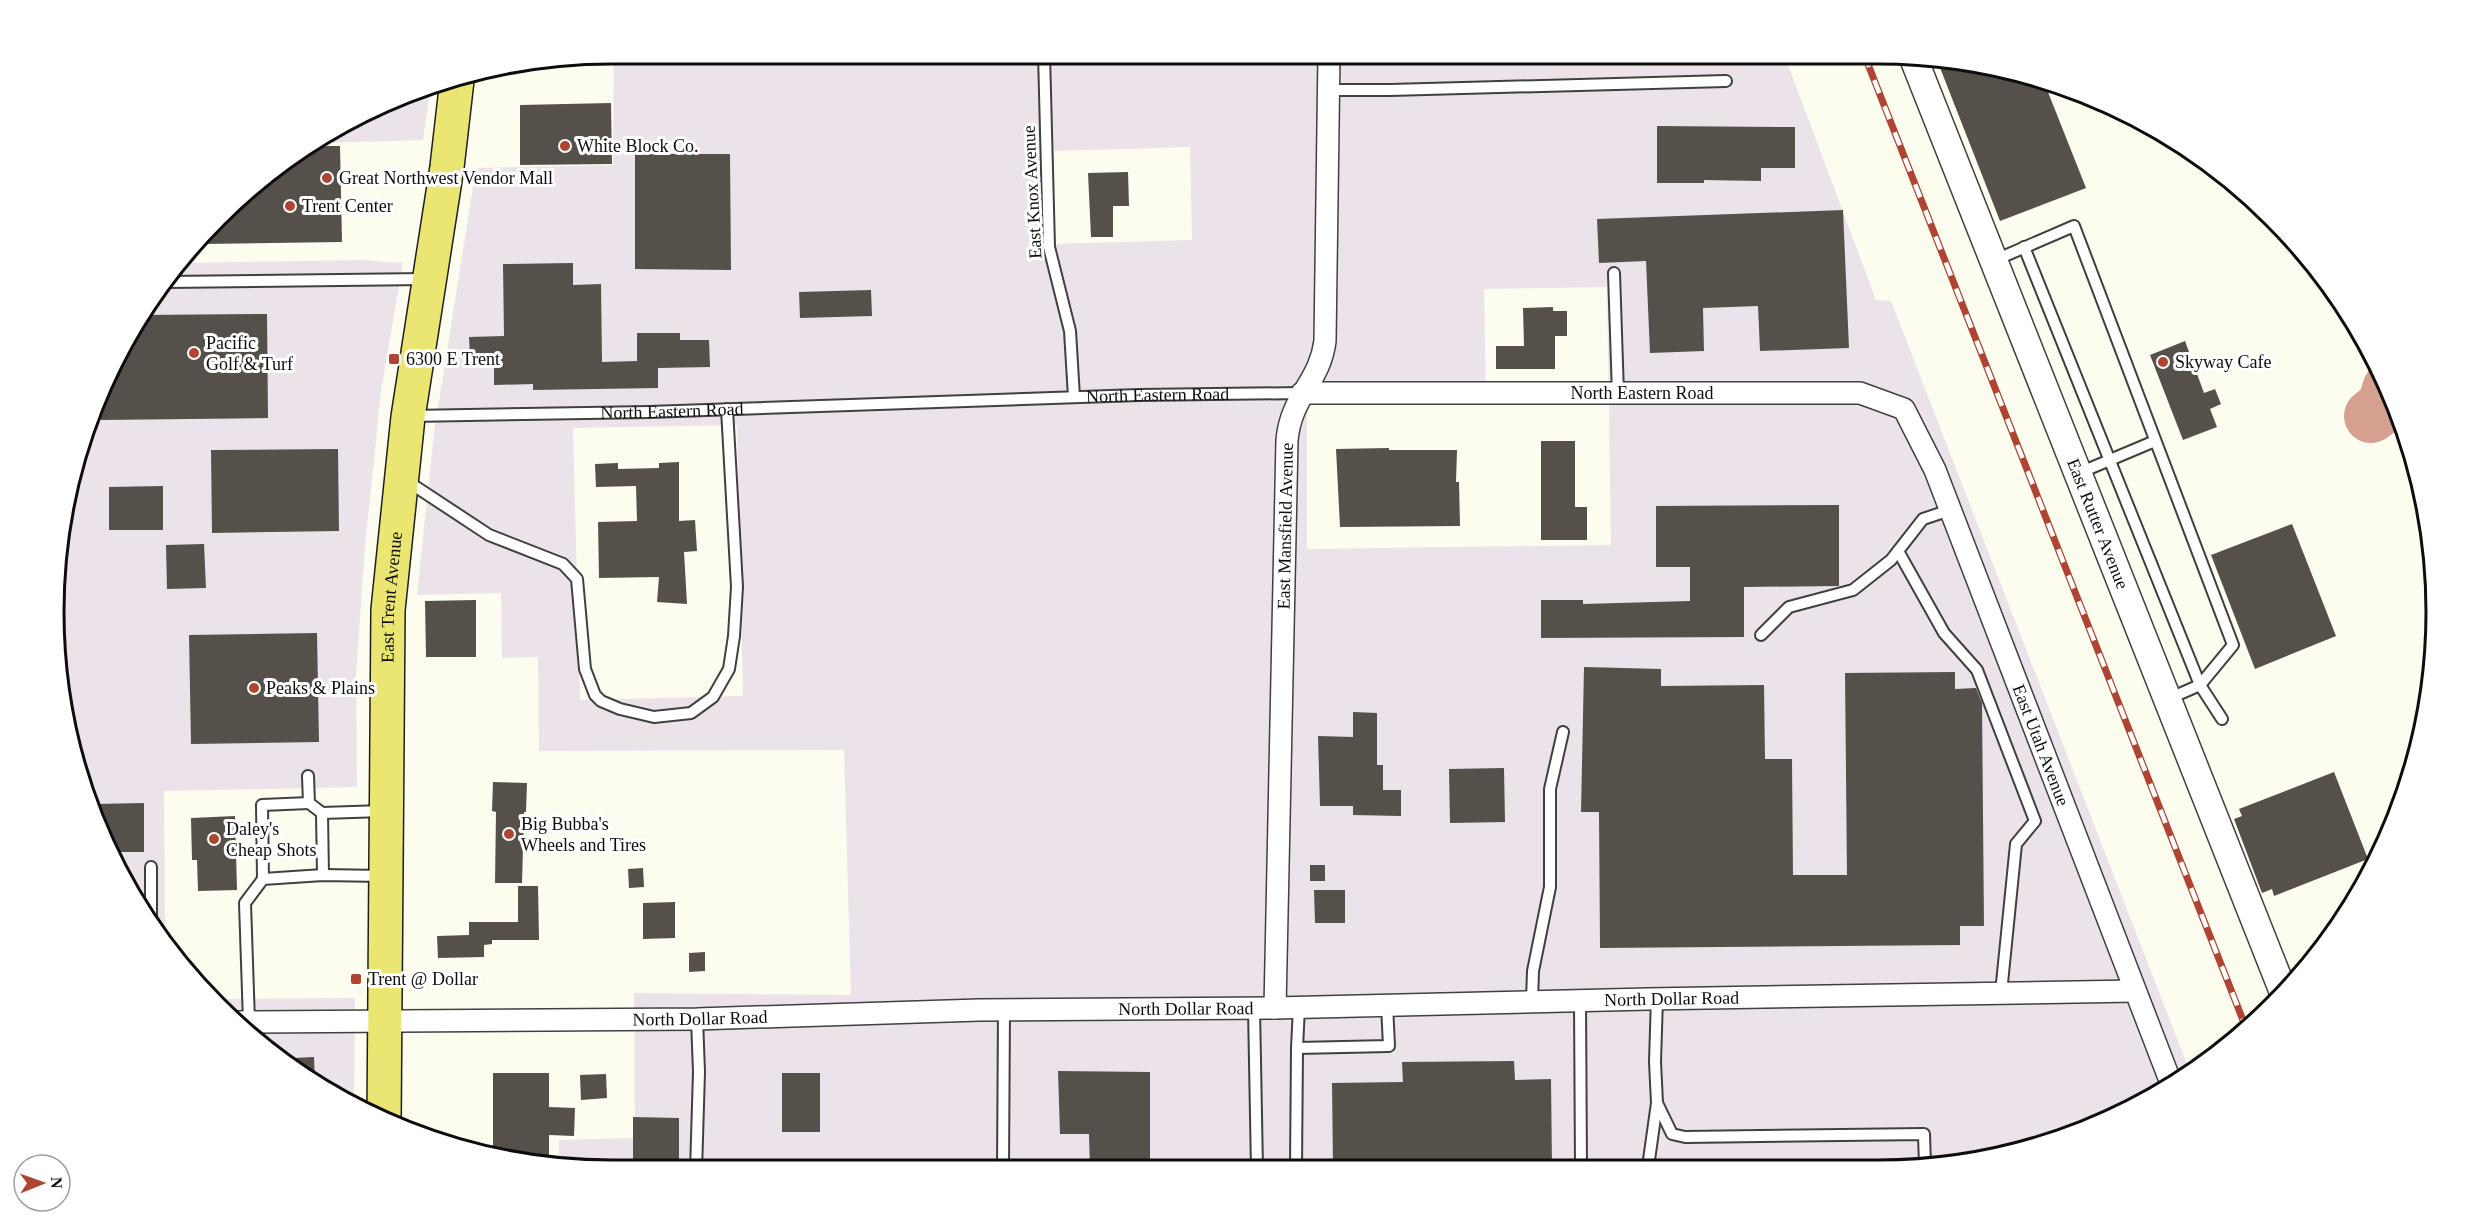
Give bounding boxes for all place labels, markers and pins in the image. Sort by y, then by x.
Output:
place label: White Block Co. [577,136,698,156]
marker: White Block Co. [558,139,572,153]
place label: Great Northwest Vendor Mall [339,168,553,188]
marker: Great Northwest Vendor Mall [320,171,334,185]
place label: Trent Center [302,196,393,216]
marker: Trent Center [283,199,297,213]
place label: Pacific Golf & Turf [206,333,293,374]
marker: Pacific Golf & Turf [187,346,201,360]
place label: 6300 E Trent [406,349,500,369]
marker: 6300 E Trent [387,352,401,366]
place label: Skyway Cafe [2175,352,2271,372]
marker: Skyway Cafe [2156,355,2170,369]
place label: Peaks & Plains [266,678,375,698]
marker: Peaks & Plains [247,681,261,695]
place label: Big Bubba's Wheels and Tires [521,814,646,855]
place label: Daley's Cheap Shots [226,819,317,860]
marker: Big Bubba's Wheels and Tires [502,827,516,841]
marker: Daley's Cheap Shots [207,832,221,846]
place label: Trent @ Dollar [368,969,478,989]
marker: Trent @ Dollar [349,972,363,986]

